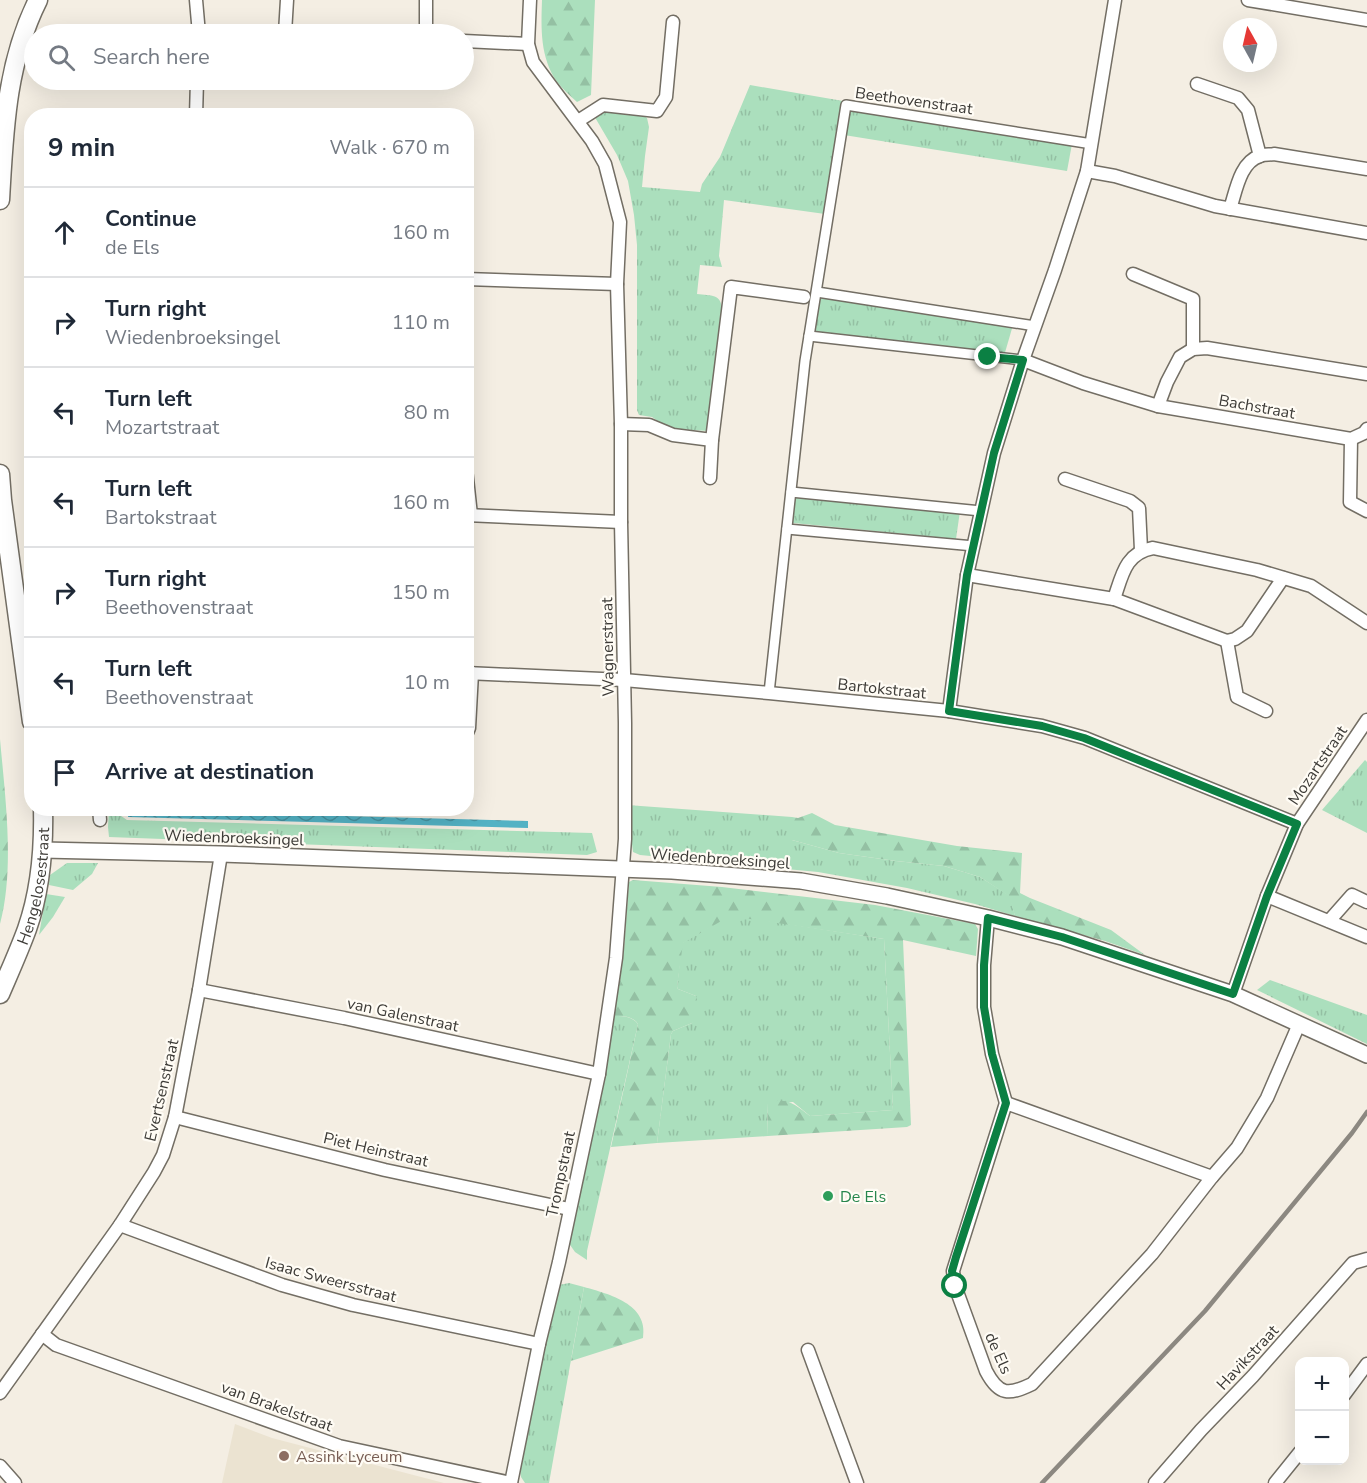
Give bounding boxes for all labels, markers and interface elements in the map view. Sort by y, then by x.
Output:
north arrow [1223,18,1277,72]
search box [24,24,474,90]
icon: search [45,41,78,74]
text: Search here [93,42,210,72]
street label: Beethovenstraat [854,82,974,120]
text: 9 min [48,130,115,165]
text: Walk · 670 m [330,134,450,161]
text: Continue [105,204,196,234]
icon: ahead [48,216,81,249]
text: 160 m [392,219,450,246]
text: de Els [105,234,160,261]
text: Turn right [105,294,206,324]
icon: right [48,306,81,339]
text: 110 m [392,309,450,336]
text: Wiedenbroeksingel [105,324,280,351]
route end [974,343,1000,369]
text: Turn left [105,384,192,414]
street label: Bachstraat [1217,389,1297,425]
icon: left [48,396,81,429]
text: 80 m [404,399,450,426]
text: Mozartstraat [105,414,219,441]
text: Turn left [105,474,192,504]
icon: left [48,486,81,519]
text: 160 m [392,489,450,516]
text: Bartokstraat [105,504,216,531]
text: Turn right [105,564,206,594]
icon: right [48,576,81,609]
text: 150 m [392,579,450,606]
text: Beethovenstraat [105,594,253,621]
street label: Wagnerstraat [596,597,620,697]
text: Turn left [105,654,192,684]
icon: left [48,666,81,699]
text: 10 m [404,669,450,696]
street label: Bartokstraat [836,673,928,705]
text: Beethovenstraat [105,684,253,711]
street label: Mozartstraat [1283,721,1353,810]
icon: arrive [48,756,81,789]
text: Arrive at destination [105,757,314,787]
street label: Wiedenbroeksingel [164,825,305,851]
street label: Hengelosestraat [12,827,55,948]
street label: Wiedenbroeksingel [649,843,791,875]
street label: van Galenstraat [345,992,461,1038]
street label: Evertsenstraat [140,1037,185,1144]
street label: Piet Heinstraat [321,1127,431,1173]
street label: Trompstraat [541,1129,581,1219]
place label: De Els [840,1186,886,1208]
marker: De Els [821,1189,835,1203]
street label: Isaac Sweersstraat [263,1252,399,1308]
route start [941,1272,967,1298]
street label: Havikstraat [1212,1320,1284,1395]
street label: de Els [979,1329,1017,1378]
map controls [1295,1357,1349,1465]
button: + [1295,1357,1349,1411]
street label: van Brakelstraat [218,1377,336,1437]
button: − [1295,1411,1349,1465]
place label: Assink Lyceum [296,1446,402,1468]
marker: Assink Lyceum [277,1449,291,1463]

